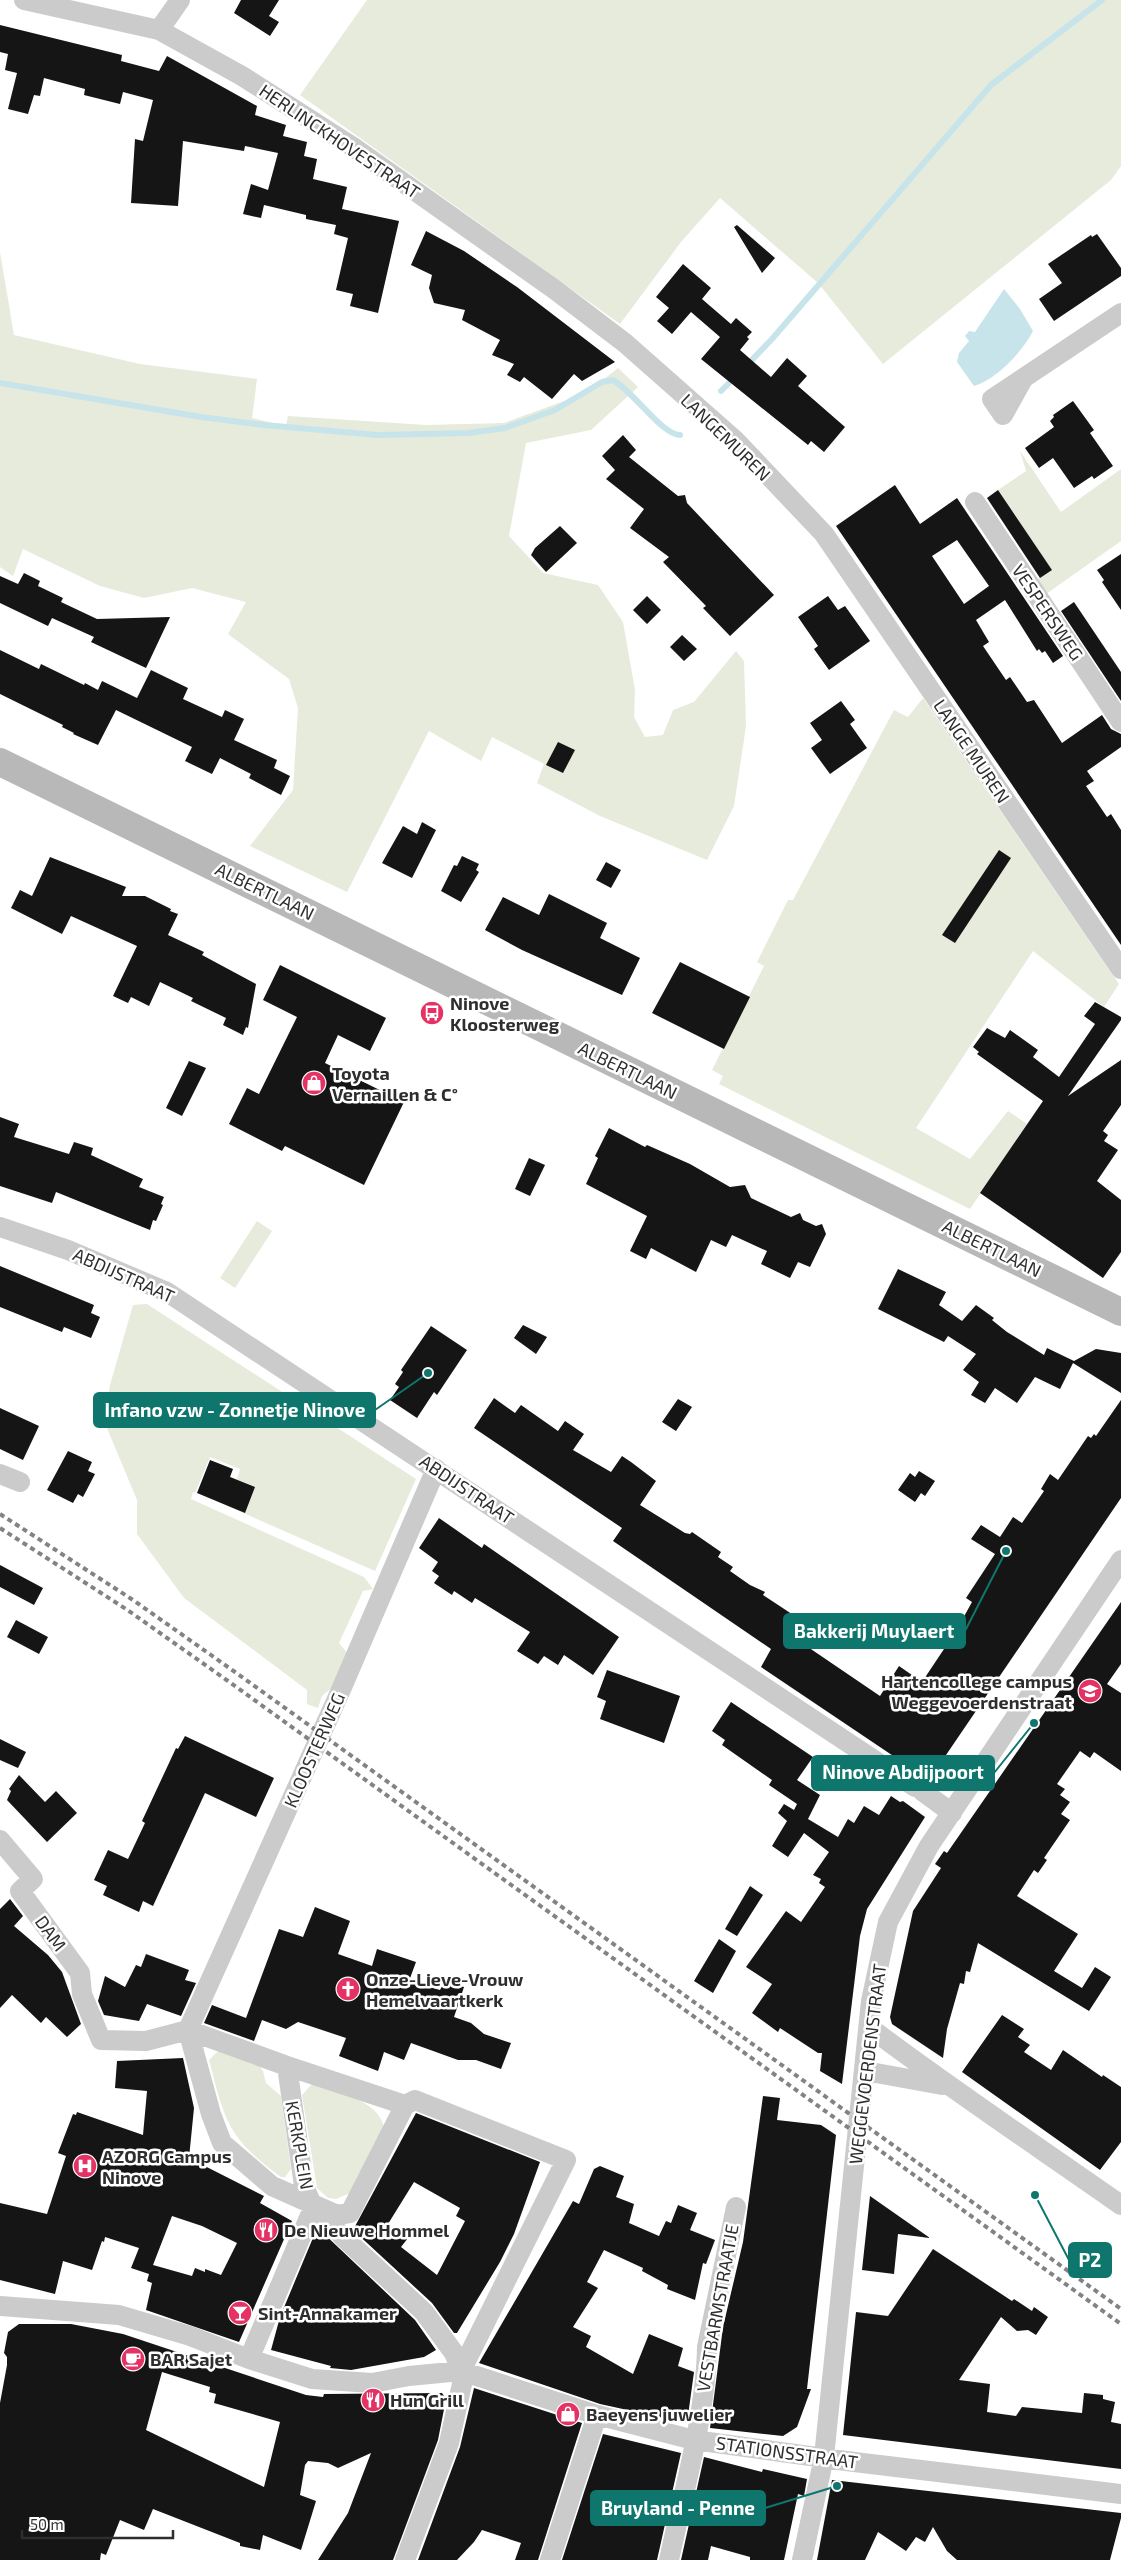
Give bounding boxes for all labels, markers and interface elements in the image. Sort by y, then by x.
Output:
street label: HERLINCKHOVESTRAAT [255,79,425,203]
street label: LANGEMUREN [677,389,775,485]
street label: VESPERSWEG [1008,560,1088,664]
street label: LANGE MUREN [929,695,1015,807]
street label: ALBERTLAAN [212,858,318,924]
place label: Ninove Kloosterweg [450,992,560,1035]
bus stop icon: Ninove Kloosterweg [419,1000,445,1026]
street label: ALBERTLAAN [575,1037,681,1103]
place label: Toyota Vernaillen & C° [332,1062,458,1105]
shop icon: Toyota Vernaillen & C° [301,1070,327,1096]
street label: ALBERTLAAN [939,1215,1045,1281]
street label: ABDIJSTRAAT [70,1243,179,1307]
callout: Infano vzw - Zonnetje Ninove [94,1393,375,1427]
text: Infano vzw - Zonnetje Ninove [105,1398,366,1421]
street label: ABDIJSTRAAT [416,1450,519,1529]
callout: Bakkerij Muylaert [784,1614,965,1648]
text: Bakkerij Muylaert [794,1619,954,1643]
place label: Hartencollege campus Weggevoerdenstraat [881,1670,1073,1713]
school or university icon: Hartencollege campus Weggevoerdenstraat [1077,1678,1103,1704]
street label: KLOOSTERWEG [279,1689,349,1811]
callout: Ninove Abdijpoort [812,1756,994,1790]
text: Ninove Abdijpoort [822,1760,984,1783]
street label: DAM [31,1911,71,1955]
street label: WEGGEVOERDENSTRAAT [844,1962,890,2166]
place label: Onze-Lieve-Vrouw Hemelvaartkerk [366,1968,524,2011]
church icon: Onze-Lieve-Vrouw Hemelvaartkerk [335,1976,361,2002]
street label: KERKPLEIN [281,2099,319,2191]
place label: AZORG Campus Ninove [102,2145,231,2188]
hospital icon: AZORG Campus Ninove [72,2153,98,2179]
restaurant icon: De Nieuwe Hommel [253,2217,279,2243]
place label: De Nieuwe Hommel [284,2219,449,2241]
street label: VESTBARMSTRAATJE [691,2222,743,2394]
callout: P2 [1069,2243,1111,2277]
text: P2 [1079,2248,1101,2271]
bar icon: Sint-Annakamer [227,2300,253,2326]
place label: Sint-Annakamer [258,2302,397,2324]
cafe icon: BAR Sajet [120,2346,146,2372]
place label: BAR Sajet [150,2348,233,2370]
restaurant icon: Hun Grill [360,2387,386,2413]
place label: Hun Grill [390,2389,464,2411]
shop icon: Baeyens juwelier [555,2401,581,2427]
place label: Baeyens juwelier [586,2403,732,2425]
street label: STATIONSSTRAAT [715,2431,860,2473]
callout: Bruyland - Penne [591,2491,765,2525]
text: Bruyland - Penne [601,2496,755,2520]
scale bar [22,2508,174,2540]
text: 50 m [30,2515,64,2533]

